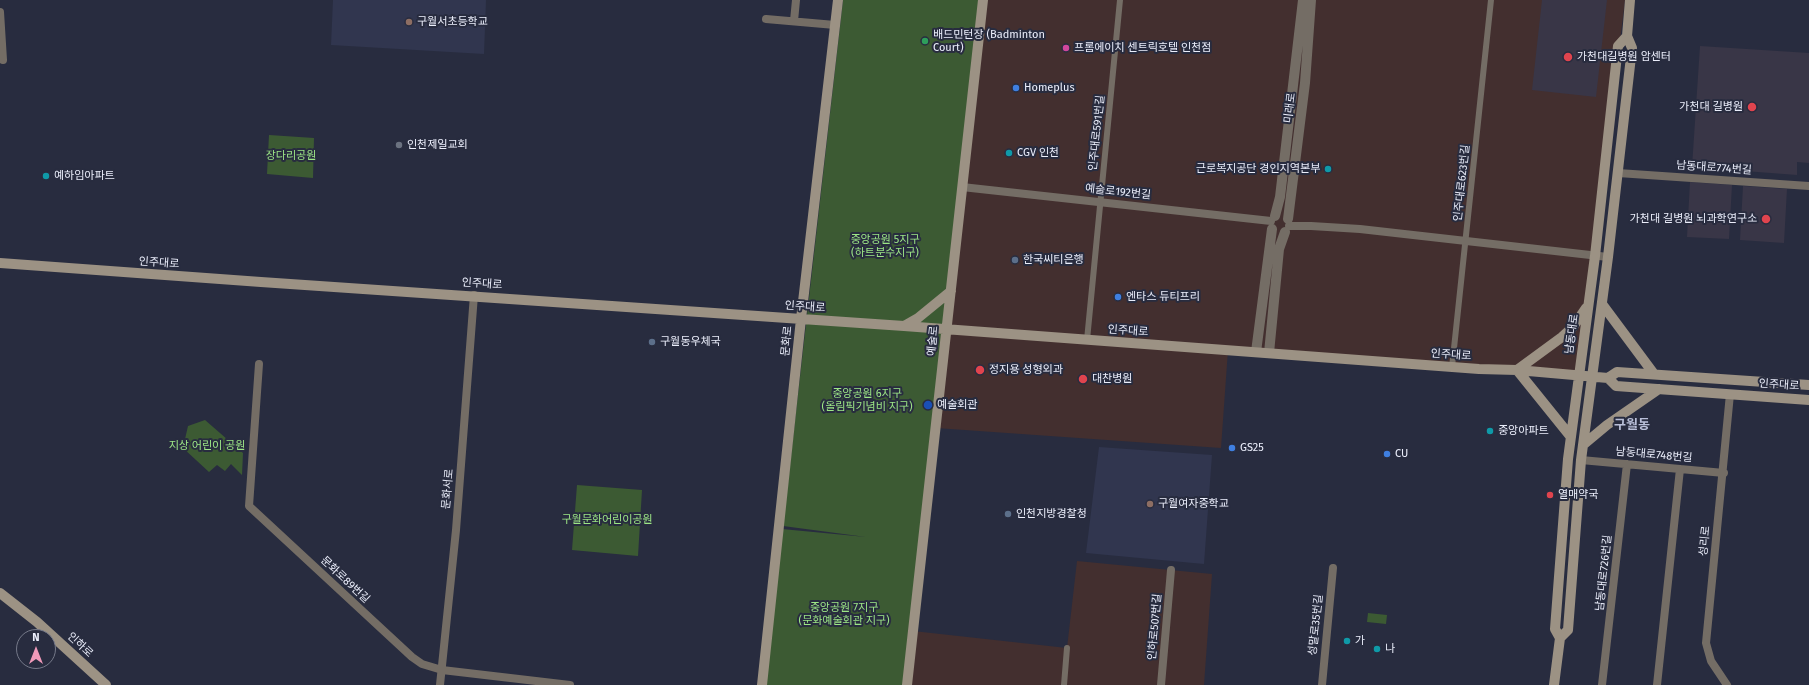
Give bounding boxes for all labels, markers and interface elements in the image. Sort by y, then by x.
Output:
place label: 구월서초등학교 [417,15,488,29]
marker: 구월서초등학교 [404,17,414,27]
place label: 배드민턴장 (Badminton Court) [933,28,1045,54]
marker: 배드민턴장 (Badminton Court) [920,36,930,46]
place label: 프롬에이치 센트릭호텔 인천점 [1074,41,1211,55]
marker: 프롬에이치 센트릭호텔 인천점 [1061,43,1071,53]
place label: 가천대길병원 암센터 [1577,50,1671,64]
marker: 가천대길병원 암센터 [1562,51,1574,63]
place label: Homeplus [1024,81,1075,95]
marker: Homeplus [1011,83,1021,93]
street label: 미래로 [1282,92,1298,124]
street label: 인주대로591번길 [1086,94,1108,172]
place label: 가천대 길병원 [1679,100,1743,114]
marker: 가천대 길병원 [1746,101,1758,113]
place label: 인천제일교회 [407,138,468,152]
marker: 인천제일교회 [394,140,404,150]
street label: 인주대로623번길 [1451,144,1473,222]
place label: CGV 인천 [1017,146,1059,160]
marker: CGV 인천 [1004,148,1014,158]
park label: 장다리공원 [266,149,316,163]
street label: 남동대로774번길 [1676,159,1752,177]
place label: 근로복지공단 경인지역본부 [1196,162,1320,176]
marker: 근로복지공단 경인지역본부 [1323,164,1333,174]
place label: 예하임아파트 [54,169,115,183]
marker: 예하임아파트 [41,171,51,181]
street label: 예술로192번길 [1084,182,1152,202]
place label: 가천대 길병원 뇌과학연구소 [1630,212,1757,226]
marker: 가천대 길병원 뇌과학연구소 [1760,213,1772,225]
park label: 중앙공원 5지구 (하트분수지구) [850,233,920,259]
place label: 한국씨티은행 [1023,253,1084,267]
street label: 인주대로 [138,255,180,271]
marker: 한국씨티은행 [1010,255,1020,265]
street label: 인주대로 [461,276,503,292]
place label: 엔타스 듀티프리 [1126,290,1200,304]
marker: 엔타스 듀티프리 [1113,292,1123,302]
street label: 인주대로 [784,299,826,315]
street label: 남동대로 [1563,313,1581,355]
street label: 인주대로 [1107,323,1149,339]
street label: 문화로 [779,325,795,357]
street label: 예술로 [925,325,941,357]
place label: 구월동우체국 [660,335,721,349]
marker: 구월동우체국 [647,337,657,347]
street label: 인주대로 [1430,347,1472,363]
place label: 정지용 성형외과 [989,363,1063,377]
marker: 정지용 성형외과 [974,364,986,376]
place label: 대찬병원 [1092,372,1132,386]
marker: 대찬병원 [1077,373,1089,385]
street label: 인주대로 [1758,377,1800,393]
park label: 중앙공원 6지구 (올림픽기념비 지구) [821,387,913,413]
place label: 예술회관 [937,398,977,412]
marker: 예술회관 [922,399,934,411]
district label: 구월동 [1614,417,1650,433]
place label: 중앙아파트 [1498,424,1549,438]
marker: 중앙아파트 [1485,426,1495,436]
park label: 지상 어린이 공원 [169,439,245,453]
place label: GS25 [1240,441,1264,455]
marker: GS25 [1227,443,1237,453]
street label: 남동대로748번길 [1615,445,1693,465]
place label: CU [1395,447,1408,461]
marker: CU [1382,449,1392,459]
street label: 문화서로 [440,468,456,510]
place label: 열매약국 [1558,488,1598,502]
marker: 열매약국 [1545,490,1555,500]
place label: 구월여자중학교 [1158,497,1229,511]
marker: 구월여자중학교 [1145,499,1155,509]
place label: 인천지방경찰청 [1016,507,1087,521]
marker: 인천지방경찰청 [1003,509,1013,519]
park label: 구월문화어린이공원 [561,513,653,527]
street label: 성리로 [1697,525,1713,557]
street label: 남동대로726번길 [1593,534,1615,612]
street label: 문화로89번길 [318,554,372,606]
street label: 인하로507번길 [1146,593,1164,661]
street label: 성말로35번길 [1306,594,1326,656]
park label: 중앙공원 7지구 (문화예술회관 지구) [798,601,890,627]
north arrow [16,629,56,669]
street label: 인하로 [64,630,96,660]
text: N [32,631,40,644]
place label: 가 [1355,634,1365,648]
marker: 가 [1342,636,1352,646]
place label: 나 [1385,642,1395,656]
marker: 나 [1372,644,1382,654]

